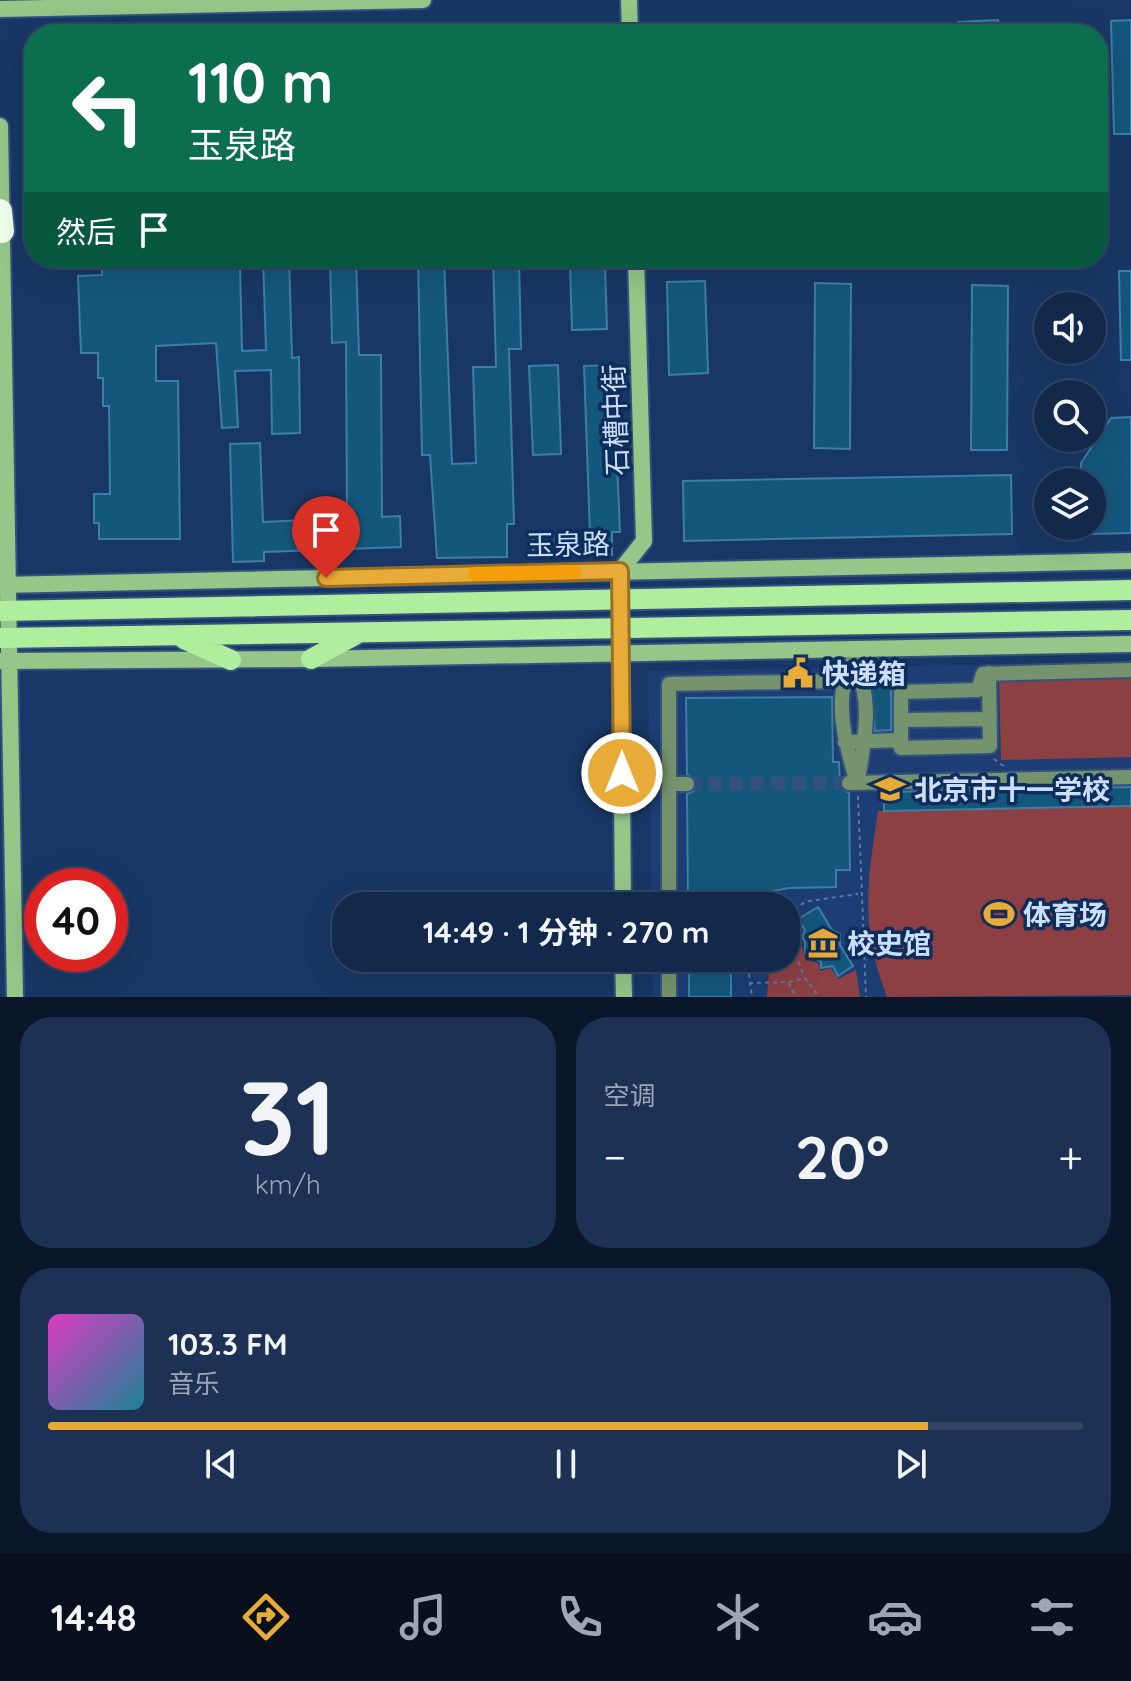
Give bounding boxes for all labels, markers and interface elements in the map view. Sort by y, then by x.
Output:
text: 110 m [188,47,333,117]
icon: left [56,56,160,160]
text: 玉泉路 [188,122,296,167]
icon: arrive [132,208,176,252]
text: 然后 [56,213,116,251]
map controls [1034,292,1106,540]
button: sound [1034,292,1106,364]
street label: 石槽中街 [596,363,634,477]
button: search [1034,380,1106,452]
button: layers [1034,468,1106,540]
pin [292,496,360,578]
icon: arrive [304,508,348,552]
street label: 玉泉路 [526,526,610,562]
public building icon: 快递箱 [781,656,815,690]
place label: 快递箱 [822,656,906,691]
position arrow [580,731,664,815]
school or university icon: 北京市十一学校 [873,772,907,806]
place label: 北京市十一学校 [914,772,1110,807]
speed limit sign: 40 [24,868,128,972]
sports icon: 体育场 [982,897,1016,931]
place label: 体育场 [1023,897,1107,932]
text: 14:49 · 1 分钟 · 270 m [423,913,709,951]
museum icon: 校史馆 [806,926,840,960]
place label: 校史馆 [847,926,931,961]
text: 31 [240,1051,336,1181]
text: 空调 [604,1079,656,1112]
text: 20° [795,1119,890,1194]
text: − [604,1129,626,1184]
text: + [1058,1129,1083,1184]
text: km/h [255,1168,321,1201]
text: 103.3 FM [168,1325,288,1363]
text: 音乐 [168,1367,220,1400]
icon: previous [199,1442,243,1486]
icon: pause [544,1442,588,1486]
icon: next [889,1442,933,1486]
icon: directions [238,1589,294,1645]
icon: music [395,1589,451,1645]
icon: phone [552,1589,608,1645]
icon: climate [710,1589,766,1645]
icon: car [867,1589,923,1645]
icon: filters [1024,1589,1080,1645]
text: 14:48 [51,1595,137,1640]

